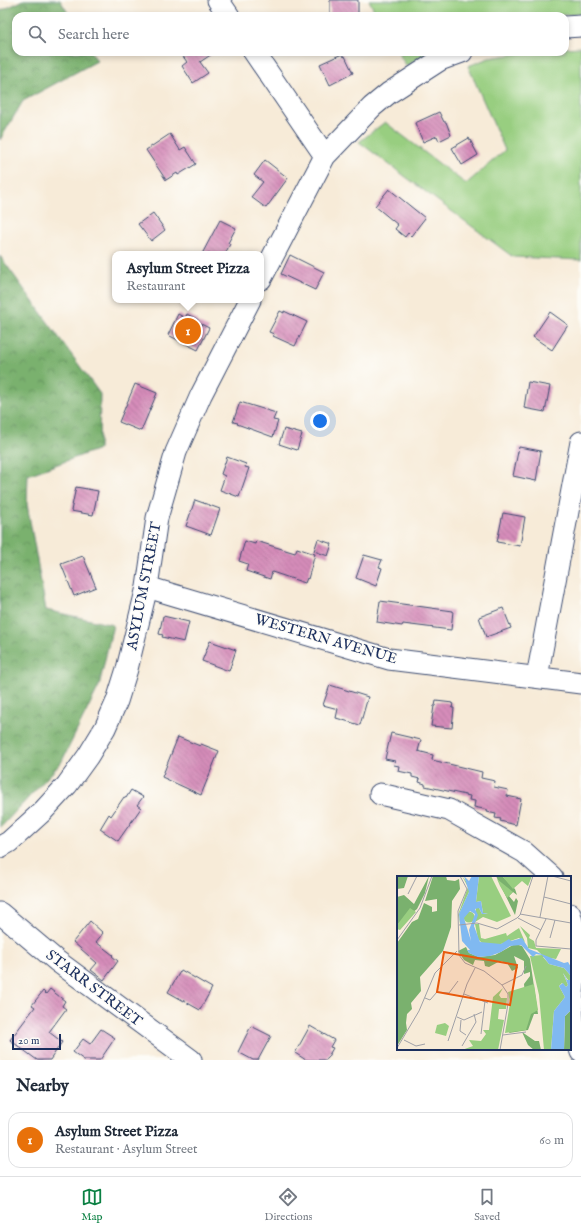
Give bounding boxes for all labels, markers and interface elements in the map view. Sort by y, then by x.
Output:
search box [12,12,569,56]
icon: search [26,23,48,45]
text: Search here [58,25,129,44]
popup [112,251,264,303]
text: Asylum Street Pizza [127,259,249,278]
text: Restaurant [127,278,185,295]
pin: 1 [175,316,201,346]
your location [310,411,330,431]
street label: ASYLUM STREET [122,520,166,653]
street label: WESTERN AVENUE [253,610,399,668]
inset map [397,876,571,1050]
street label: STARR STREET [42,946,146,1031]
scale bar [12,1032,61,1051]
text: 20 m [18,1034,39,1048]
text: Nearby [16,1076,69,1097]
text: Asylum Street Pizza [55,1122,178,1141]
text: 1 [28,1132,32,1149]
text: 60 m [539,1132,564,1149]
text: Restaurant · Asylum Street [55,1141,198,1158]
tab: Map [81,1186,103,1224]
tab: Directions [265,1186,312,1224]
tab: Saved [474,1186,500,1224]

